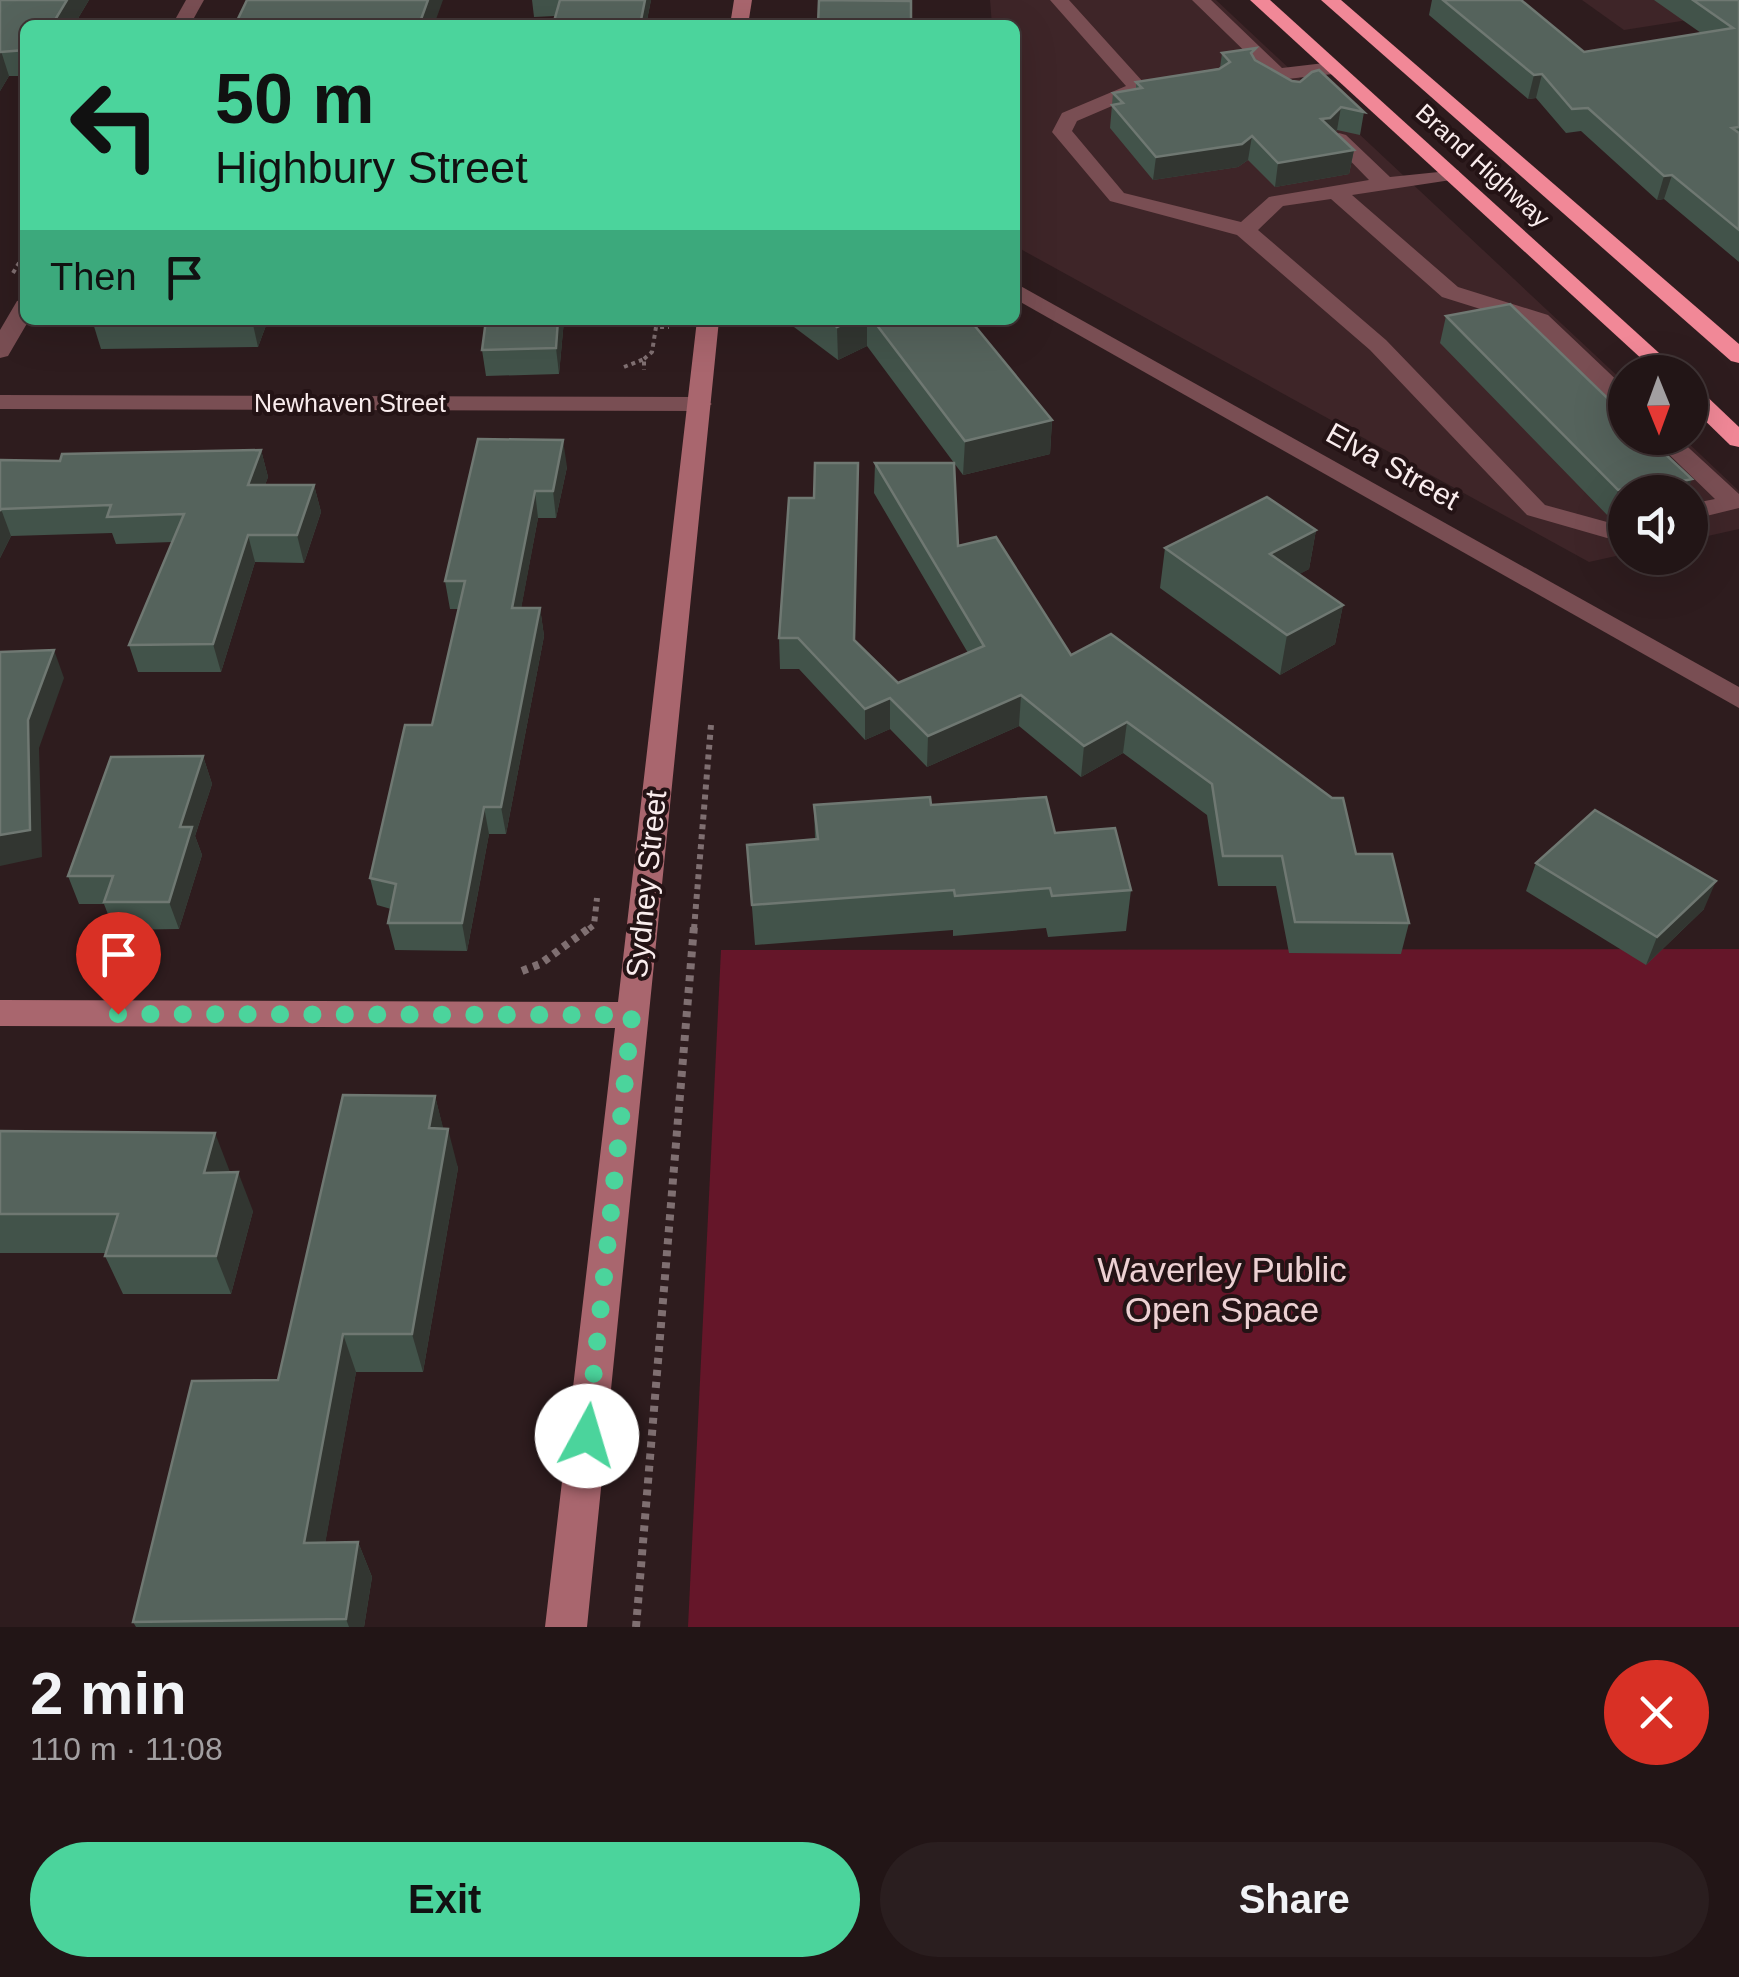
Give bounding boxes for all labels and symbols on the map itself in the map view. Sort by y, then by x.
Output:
street label: Brand Highway [1411,98,1556,232]
north arrow [1608,355,1708,455]
street label: Newhaven Street [254,389,446,417]
street label: Elva Street [1321,416,1466,516]
street label: Sydney Street [620,788,672,979]
pin [76,912,161,1015]
park label: Waverley Public Open Space [1097,1250,1347,1329]
position arrow [535,1384,639,1488]

